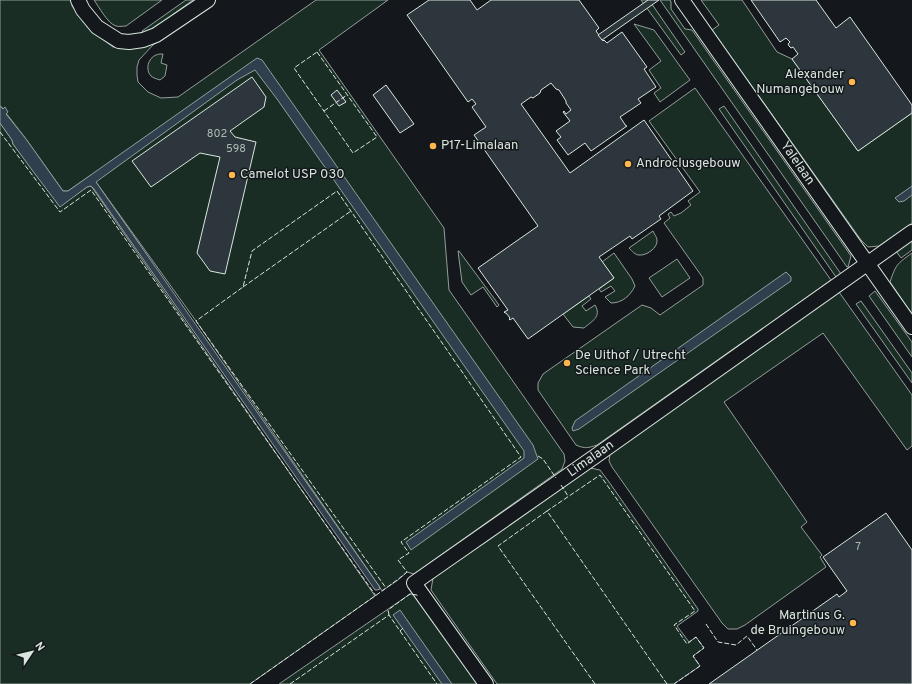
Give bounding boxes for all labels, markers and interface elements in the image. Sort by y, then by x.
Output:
place label: Alexander Numangebouw [756,67,844,98]
marker: Alexander Numangebouw [847,77,857,87]
house number: 802 [207,127,227,141]
place label: P17-Limalaan [441,138,518,154]
street label: Yalelaan [776,139,818,188]
marker: P17-Limalaan [428,141,438,151]
house number: 598 [226,142,246,156]
place label: Androclusgebouw [636,156,741,172]
marker: Androclusgebouw [623,159,633,169]
place label: Camelot USP 030 [240,167,345,183]
marker: Camelot USP 030 [227,170,237,180]
place label: De Uithof / Utrecht Science Park [575,348,686,379]
marker: De Uithof / Utrecht Science Park [562,358,572,368]
street label: Limalaan [565,437,617,481]
house number: 7 [855,540,861,554]
place label: Martinus G. de Bruingebouw [750,608,845,639]
marker: Martinus G. de Bruingebouw [848,618,858,628]
north arrow [12,632,52,672]
text: N [31,640,47,654]

